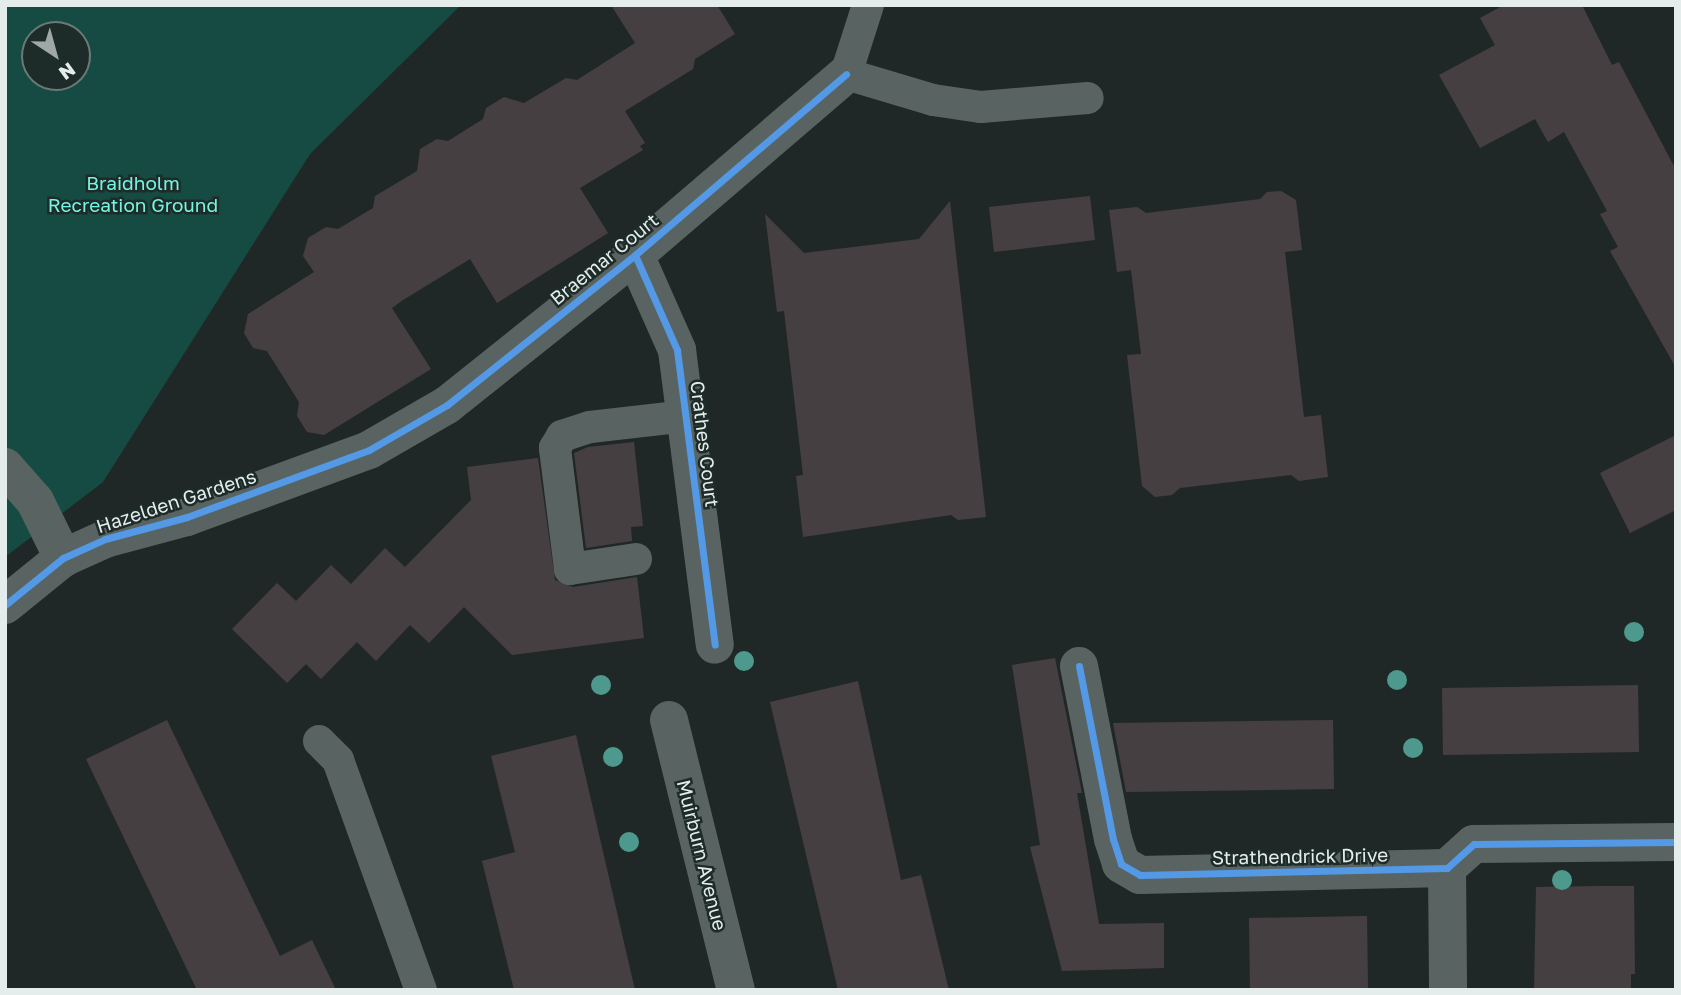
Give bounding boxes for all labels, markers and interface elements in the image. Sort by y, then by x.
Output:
north arrow [21,21,91,91]
text: N [55,58,80,85]
park label: Braidholm Recreation Ground [48,172,218,216]
street label: Braemar Court [545,208,663,310]
street label: Crathes Court [686,380,724,508]
street label: Hazelden Gardens [93,464,259,538]
street label: Muirburn Avenue [672,777,732,933]
street label: Strathendrick Drive [1212,843,1388,869]

